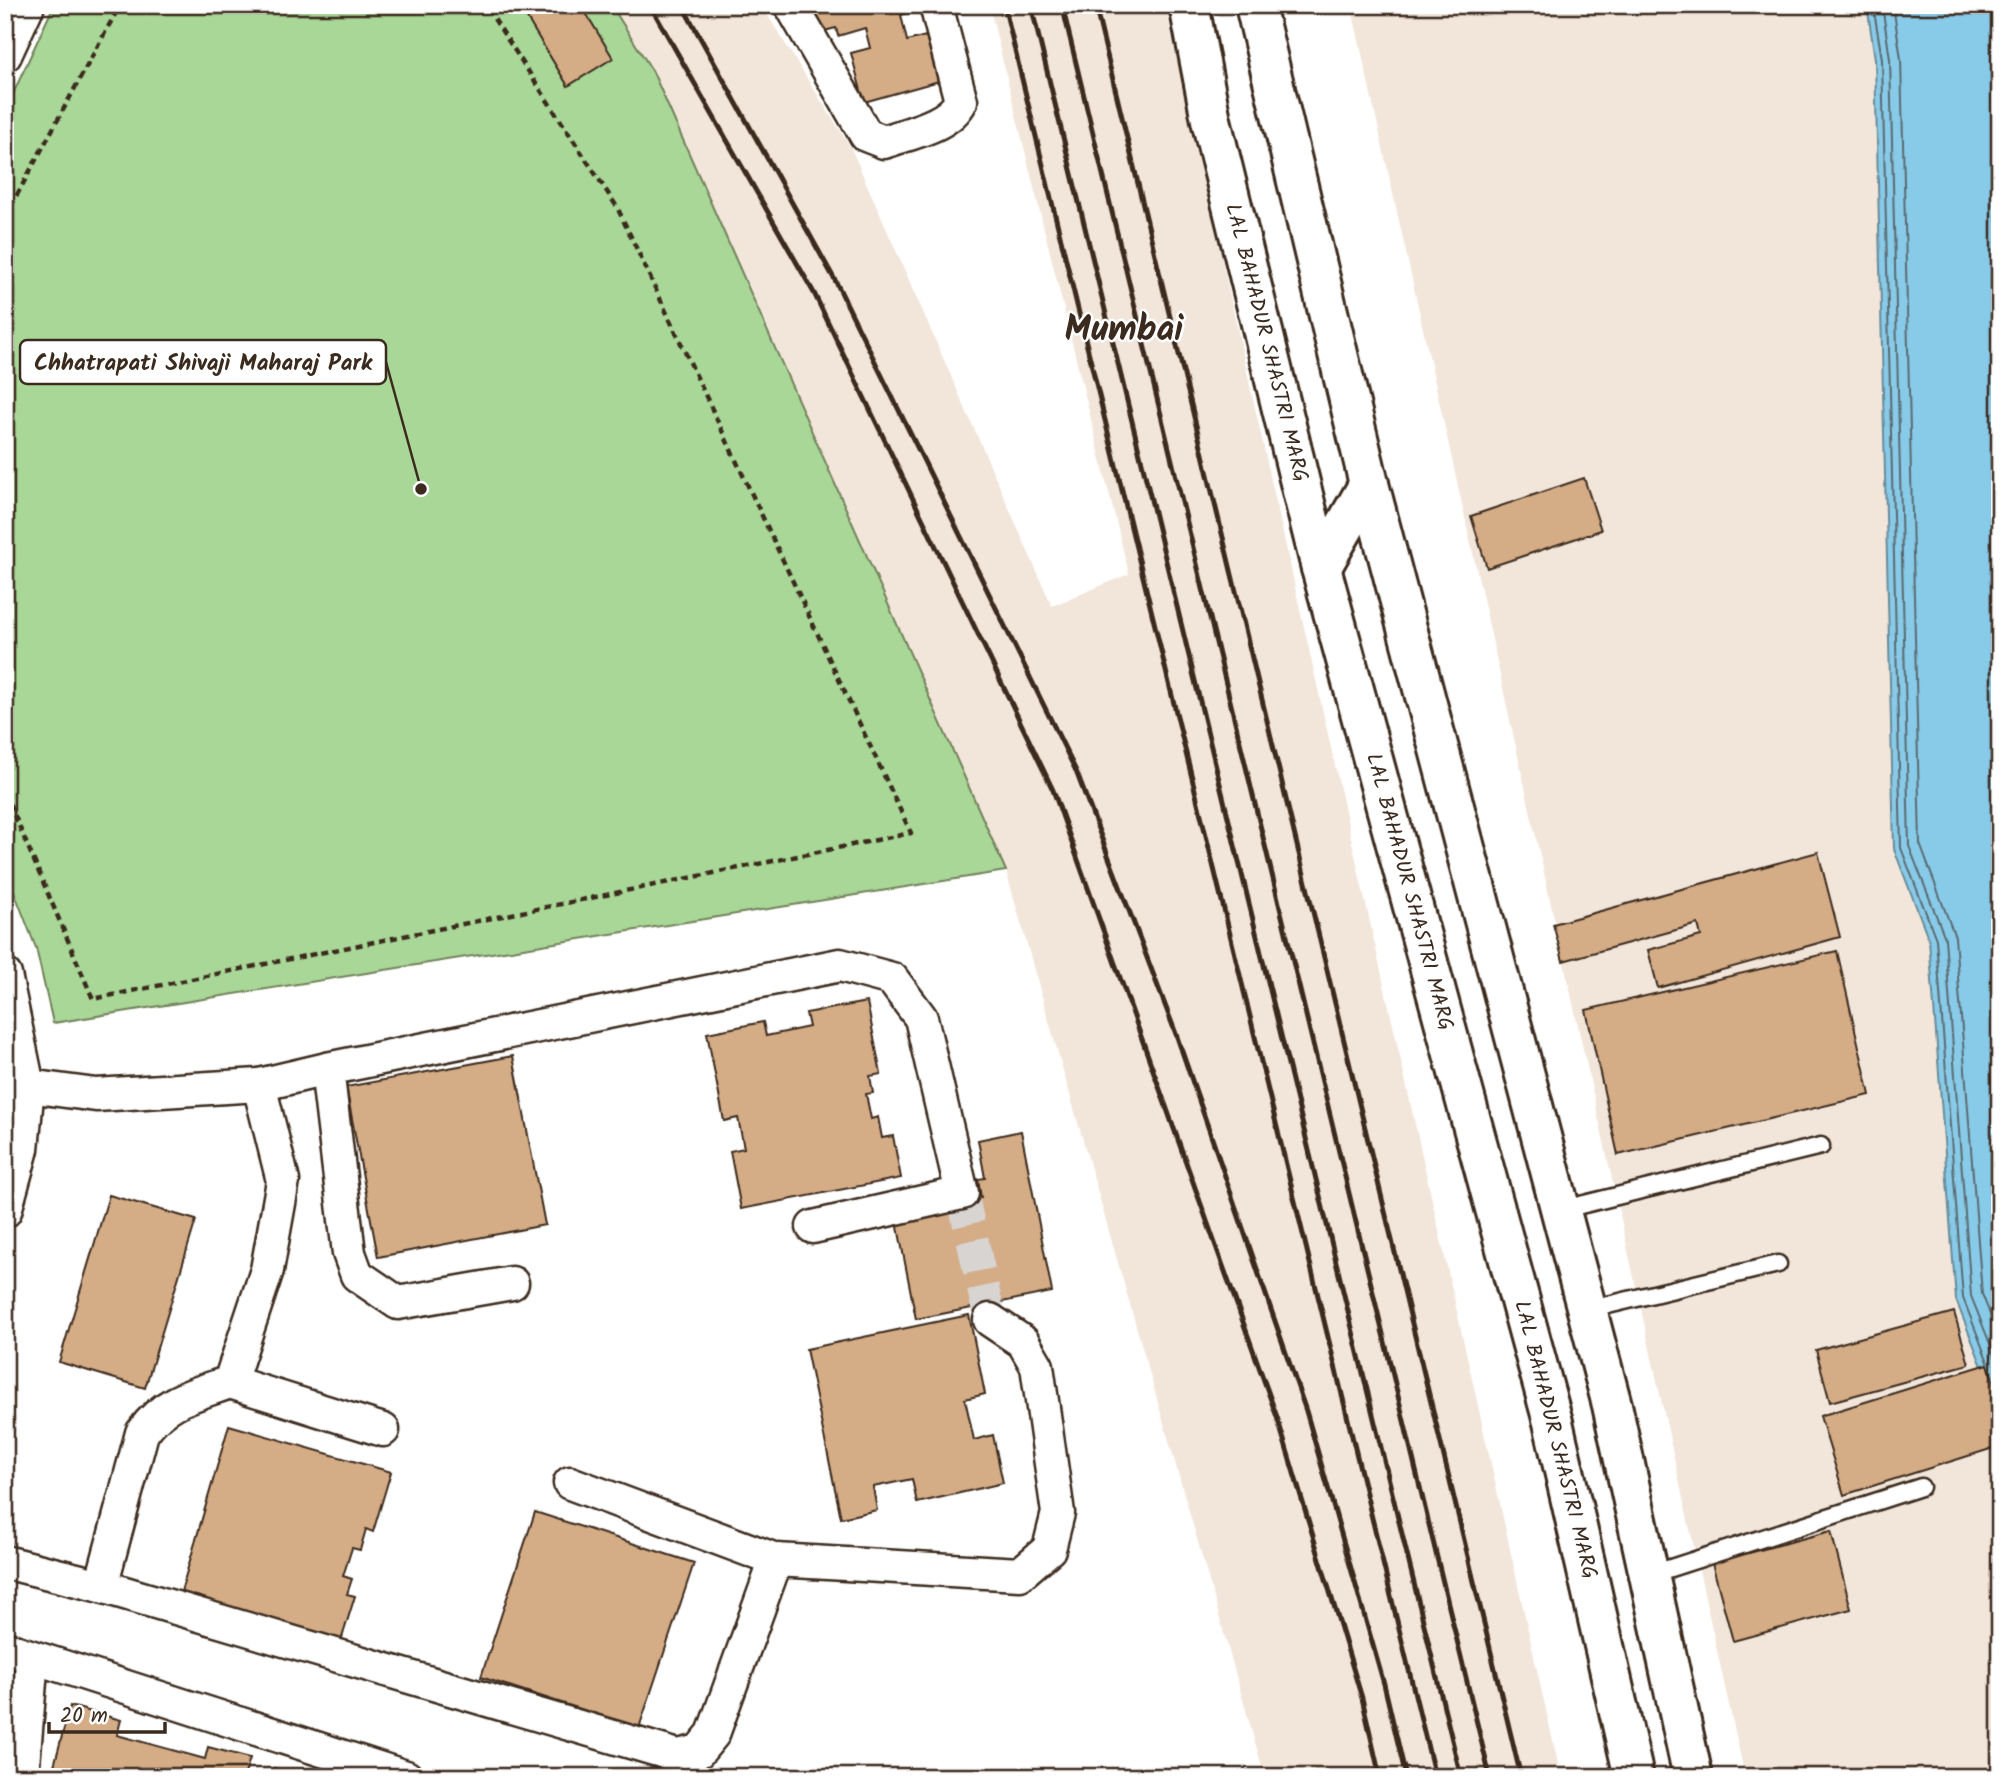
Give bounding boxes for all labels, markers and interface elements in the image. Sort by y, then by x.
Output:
street label: LAL BAHADUR SHASTRI MARG [1215,200,1317,486]
district label: Mumbai [1065,303,1184,359]
callout: Chhatrapati Shivaji Maharaj Park [20,340,386,384]
text: Chhatrapati Shivaji Maharaj Park [34,346,373,382]
street label: LAL BAHADUR SHASTRI MARG [1356,750,1462,1034]
street label: LAL BAHADUR SHASTRI MARG [1504,1297,1606,1583]
scale bar [49,1691,164,1735]
text: 20 m [60,1700,108,1733]

